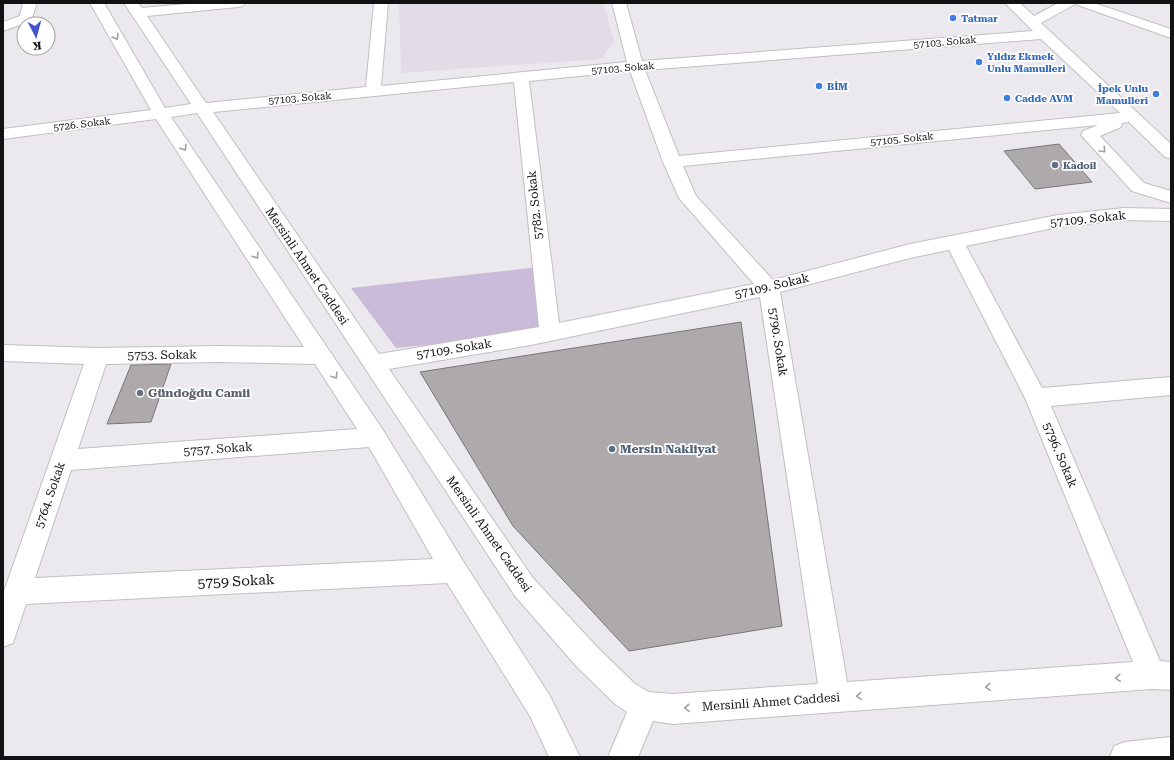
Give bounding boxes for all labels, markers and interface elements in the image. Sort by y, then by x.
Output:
marker: Tatmar [948,13,958,23]
place label: Tatmar [961,13,998,24]
north arrow [16,16,56,56]
one-way arrow [112,33,119,40]
street label: 57103. Sokak [913,34,978,50]
text: K [32,39,42,52]
place label: Yıldız Ekmek Unlu Mamulleri [987,51,1066,74]
marker: Yıldız Ekmek Unlu Mamulleri [974,57,984,67]
street label: 57103. Sokak [591,60,656,76]
marker: BİM [814,81,824,91]
place label: BİM [827,81,848,92]
place label: İpek Unlu Mamulleri [1096,83,1149,106]
marker: İpek Unlu Mamulleri [1151,89,1161,99]
street label: 57103. Sokak [268,90,333,106]
marker: Cadde AVM [1002,93,1012,103]
place label: Cadde AVM [1015,93,1073,104]
street label: 5726. Sokak [53,115,112,133]
street label: 57105. Sokak [870,130,935,148]
one-way arrow [179,143,186,150]
one-way arrow [1098,145,1106,153]
marker: Kadoil [1050,160,1060,170]
place label: Kadoil [1063,160,1097,171]
street label: 5782. Sokak [524,169,546,240]
street label: Mersinli Ahmet Caddesi [263,205,352,327]
street label: 57109. Sokak [1049,208,1127,230]
one-way arrow [251,252,259,259]
street label: 57109. Sokak [733,271,811,301]
street label: 5790. Sokak [766,307,790,378]
street label: 57109. Sokak [415,336,493,362]
street label: 5753. Sokak [127,347,197,363]
one-way arrow [330,372,337,379]
place label: Gündoğdu Camii [148,386,250,400]
marker: Gündoğdu Camii [135,388,145,398]
street label: 5796. Sokak [1040,420,1080,490]
street label: 5757. Sokak [183,440,253,458]
place label: Mersin Nakliyat [620,442,716,456]
marker: Mersin Nakliyat [607,444,617,454]
street label: 5764. Sokak [32,460,68,530]
street label: Mersinli Ahmet Caddesi [444,473,535,595]
street label: 5759 Sokak [197,571,275,591]
one-way arrow [1115,673,1121,682]
one-way arrow [985,682,991,691]
street label: Mersinli Ahmet Caddesi [702,690,841,714]
one-way arrow [856,691,862,700]
one-way arrow [684,704,690,713]

